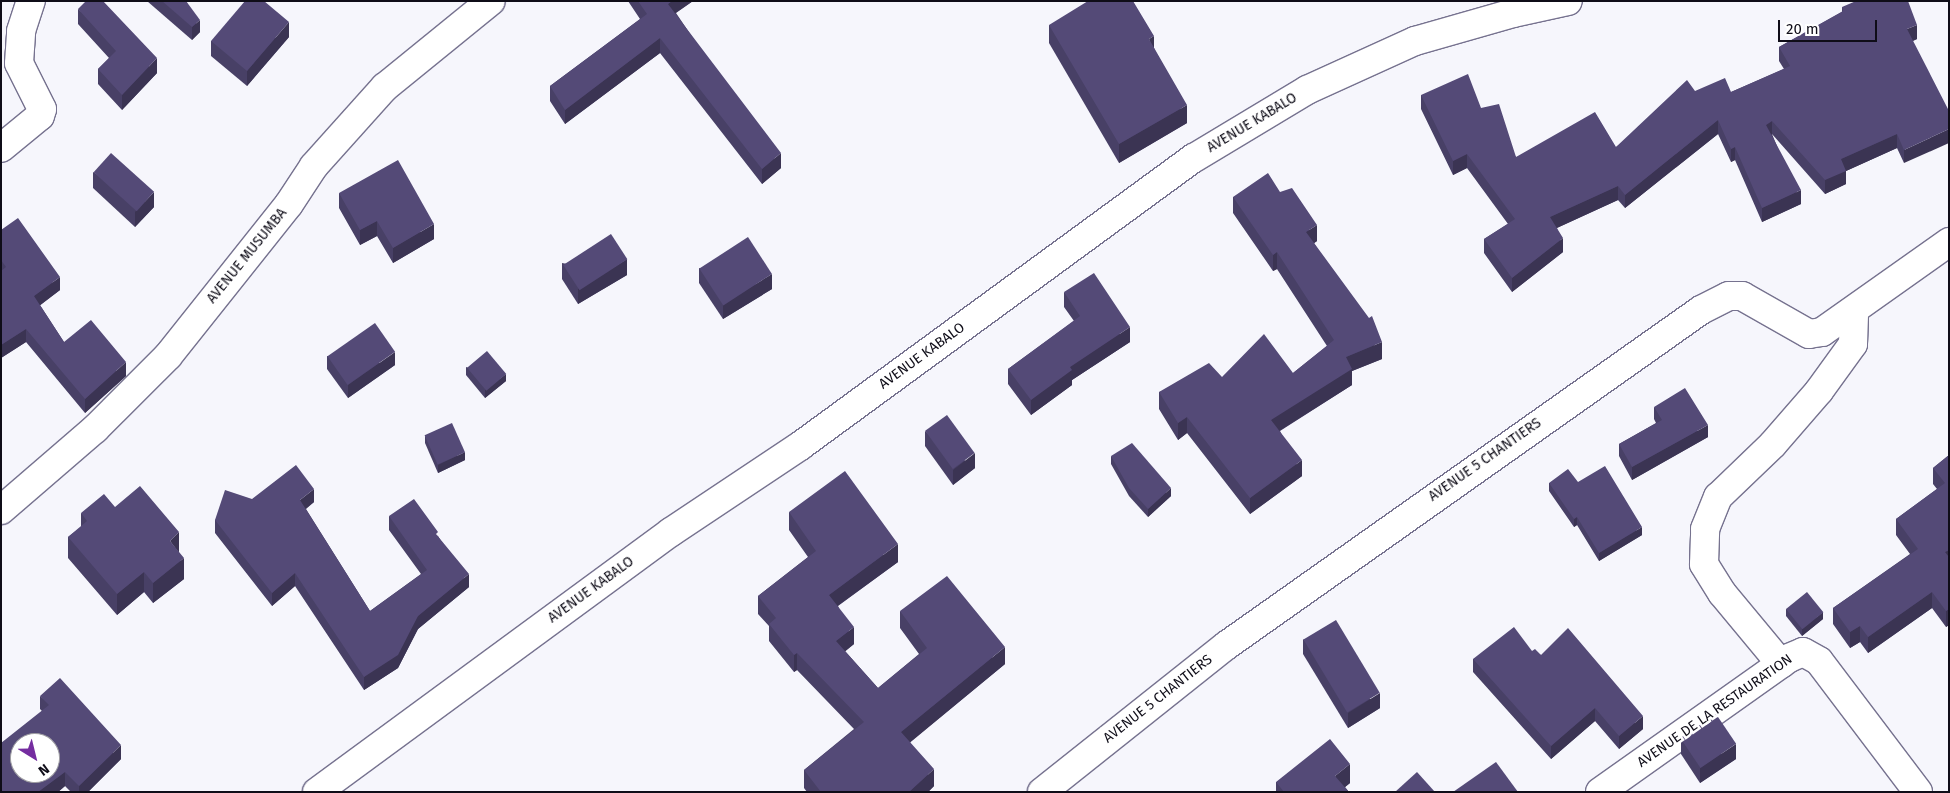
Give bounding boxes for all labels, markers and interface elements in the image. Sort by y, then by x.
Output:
scale bar [1780,10,1879,42]
text: 20 m [1786,20,1819,38]
street label: AVENUE KABALO [1204,90,1300,156]
street label: AVENUE MUSUMBA [204,205,290,307]
street label: AVENUE KABALO [876,319,968,393]
street label: AVENUE 5 CHANTIERS [1425,415,1545,505]
street label: AVENUE KABALO [545,553,637,627]
street label: AVENUE 5 CHANTIERS [1100,651,1216,747]
street label: AVENUE DE LA RESTAURATION [1634,651,1796,771]
north arrow [10,733,60,783]
text: N [35,760,52,779]

